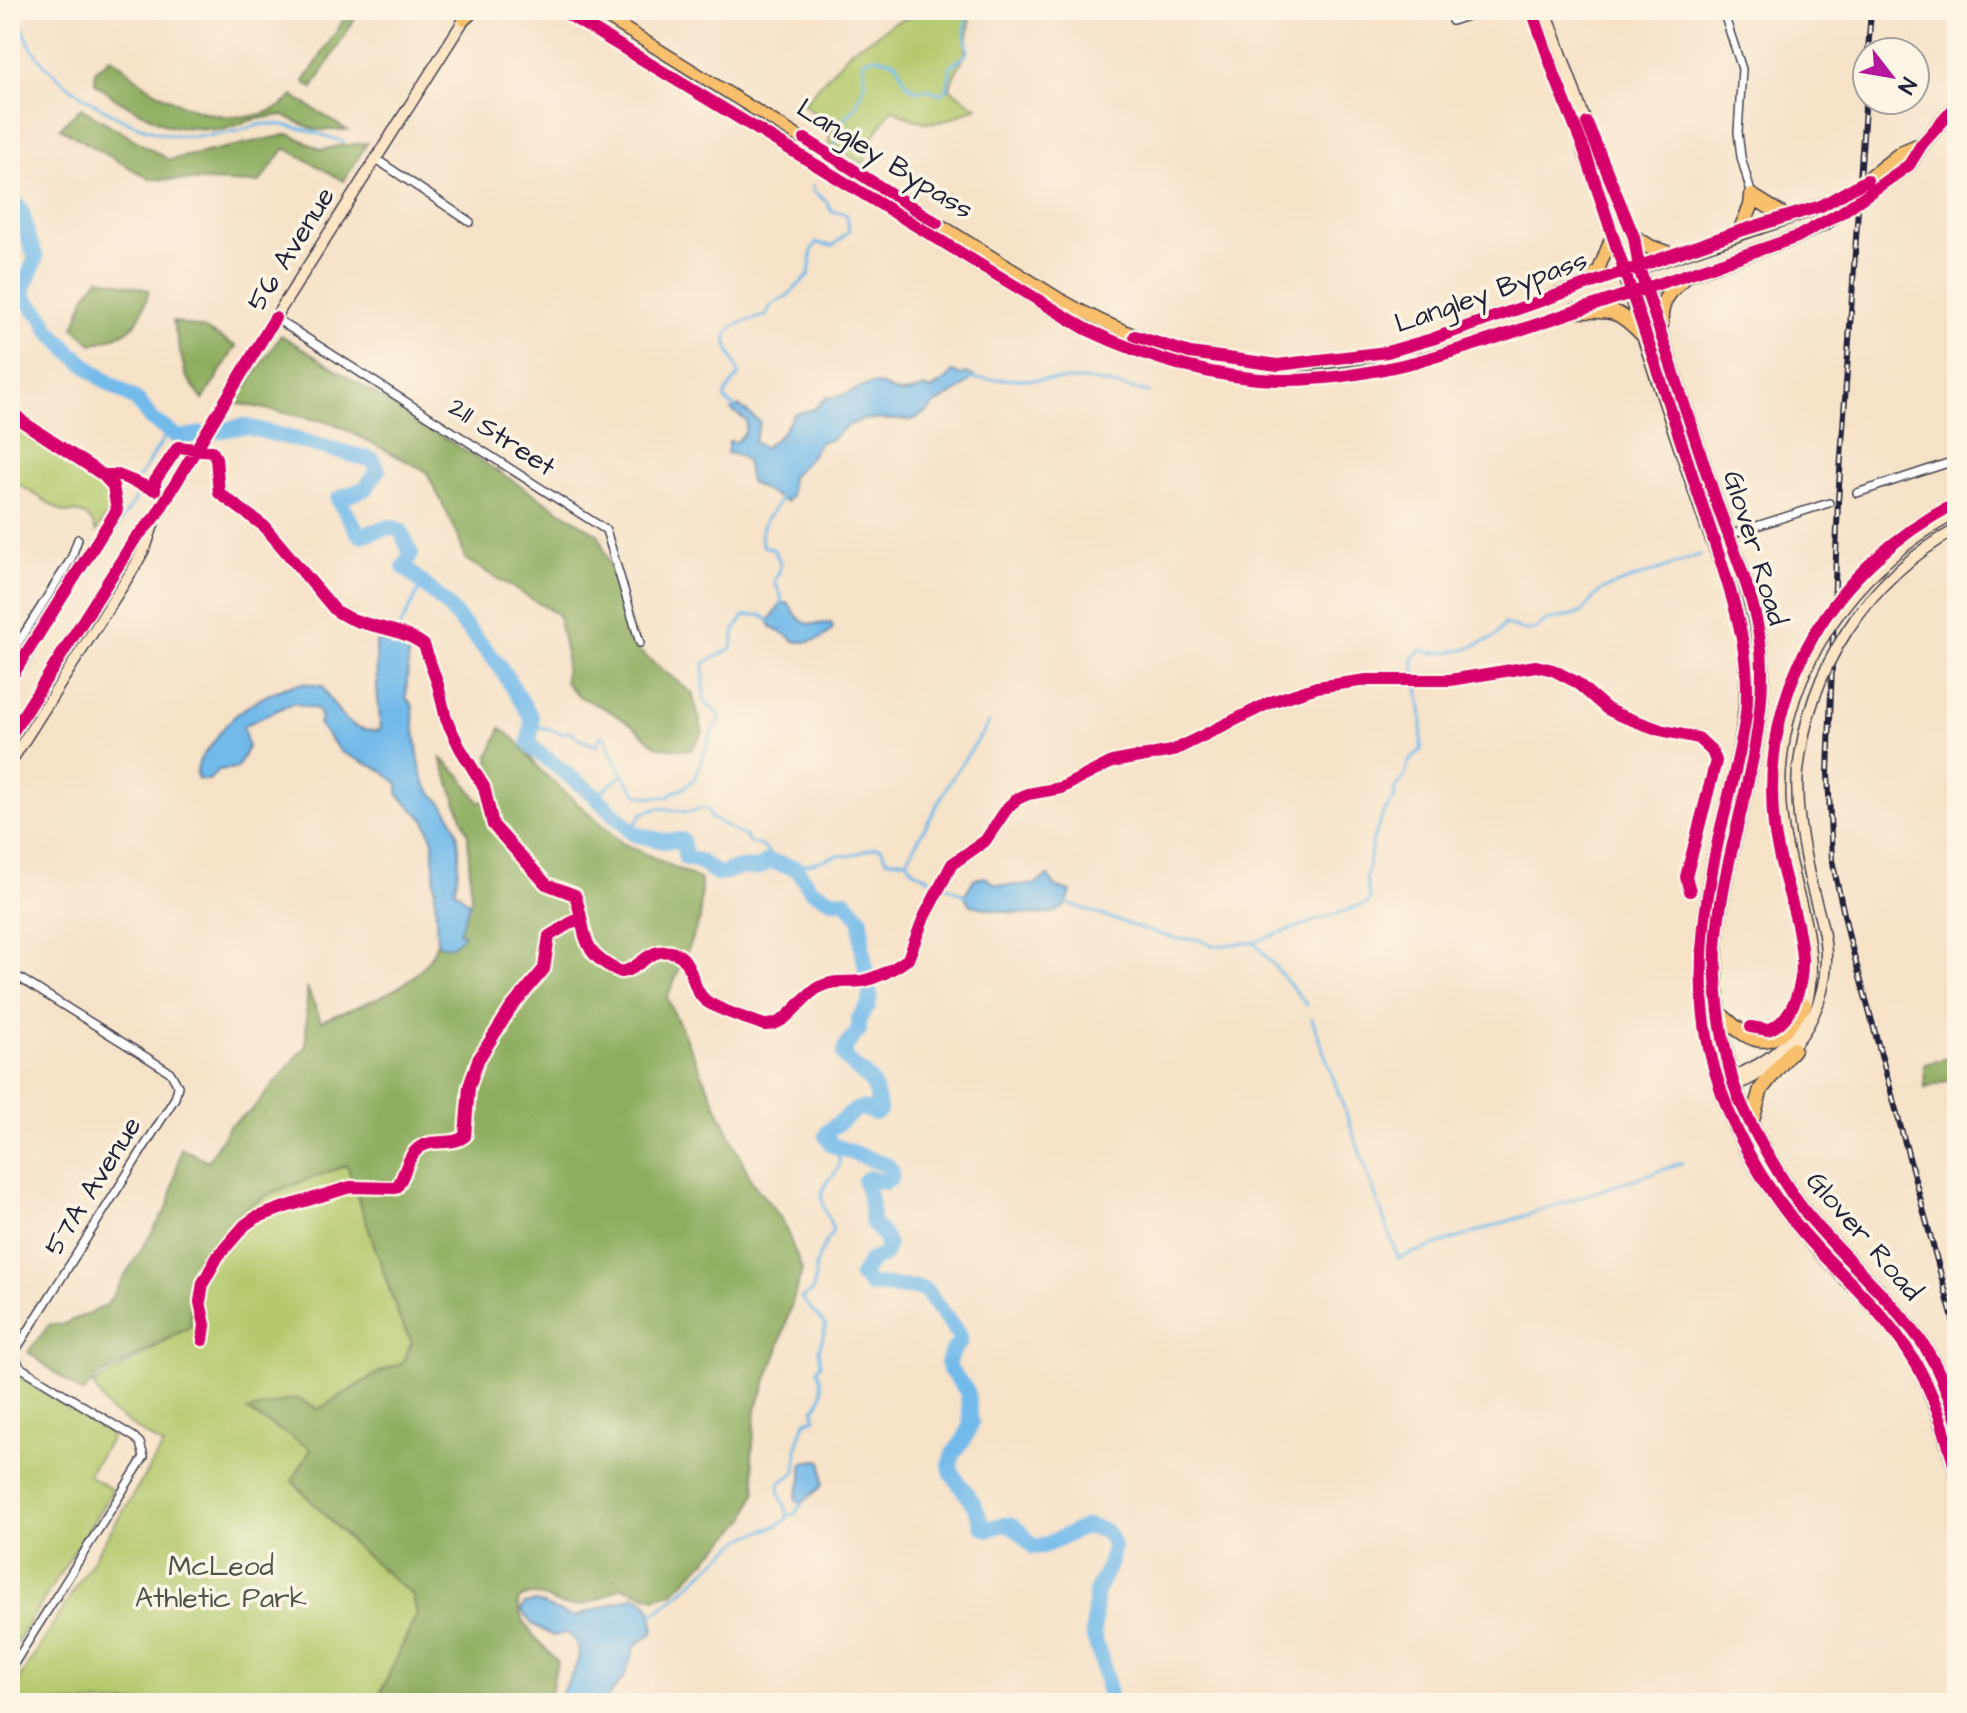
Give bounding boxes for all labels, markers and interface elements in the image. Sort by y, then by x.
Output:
north arrow [1851,36,1931,116]
text: N [1890,72,1924,100]
street label: Langley Bypass [788,89,981,231]
street label: 56 Avenue [237,179,345,319]
street label: Langley Bypass [1389,241,1593,345]
street label: 211 Street [441,388,564,487]
street label: Glover Road [1713,466,1797,630]
street label: 57A Avenue [35,1109,151,1263]
street label: Glover Road [1797,1163,1931,1309]
park label: McLeod Athletic Park [135,1547,307,1618]

